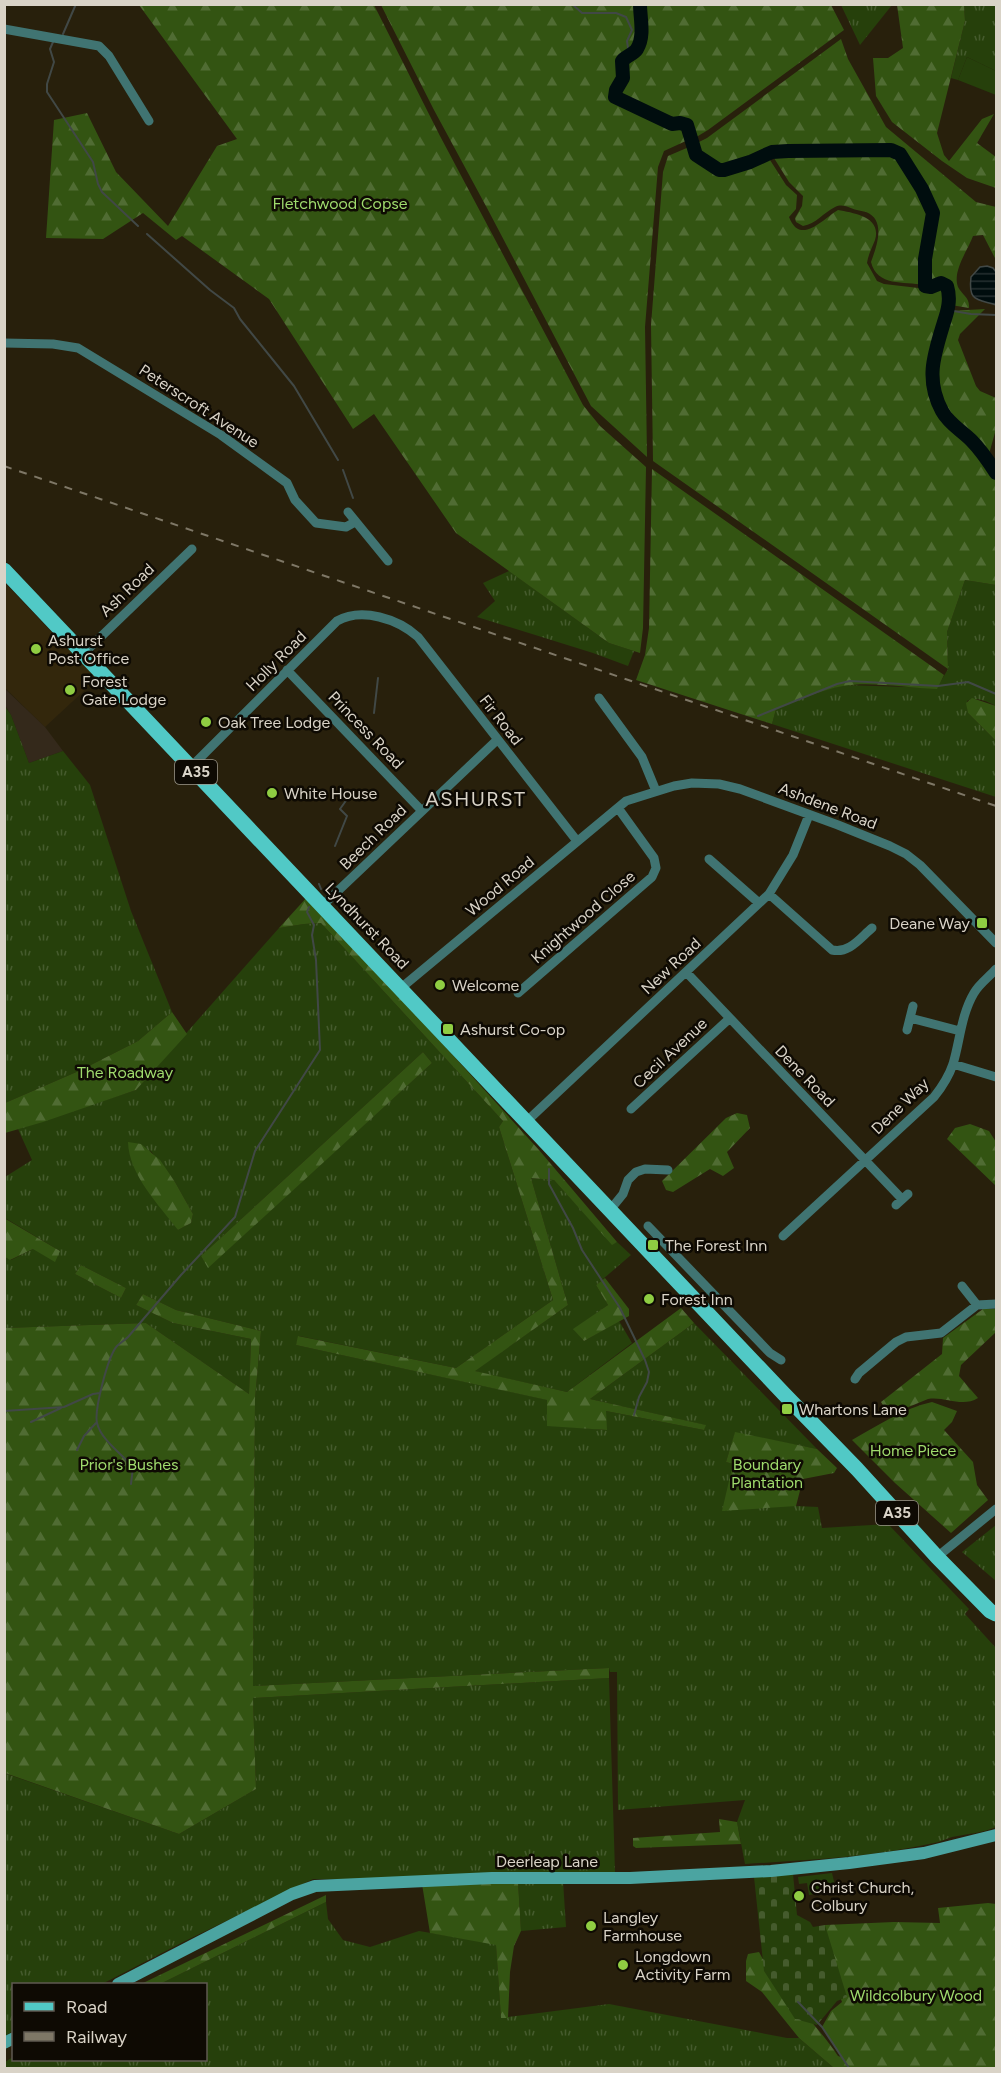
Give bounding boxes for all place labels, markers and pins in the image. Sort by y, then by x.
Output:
place label: Ashurst Post Office [48,631,129,668]
marker: Ashurst Post Office [29,642,43,656]
place label: Forest Gate Lodge [82,672,166,709]
marker: Forest Gate Lodge [63,683,77,697]
place label: Oak Tree Lodge [218,713,331,732]
marker: Oak Tree Lodge [199,715,213,729]
place label: White House [284,784,377,803]
marker: White House [265,786,279,800]
place label: Deane Way [889,914,971,933]
marker: Deane Way [975,916,989,930]
place label: Welcome [452,976,520,995]
marker: Welcome [433,978,447,992]
place label: Ashurst Co-op [460,1020,565,1039]
marker: Ashurst Co-op [441,1022,455,1036]
place label: The Forest Inn [665,1236,767,1255]
marker: The Forest Inn [646,1238,660,1252]
place label: Forest Inn [661,1290,733,1309]
marker: Forest Inn [642,1292,656,1306]
place label: Whartons Lane [799,1400,907,1419]
marker: Whartons Lane [780,1402,794,1416]
place label: Christ Church, Colbury [811,1878,914,1915]
marker: Christ Church, Colbury [792,1889,806,1903]
place label: Langley Farmhouse [603,1908,682,1945]
marker: Langley Farmhouse [584,1919,598,1933]
place label: Longdown Activity Farm [635,1947,730,1984]
marker: Longdown Activity Farm [616,1958,630,1972]

